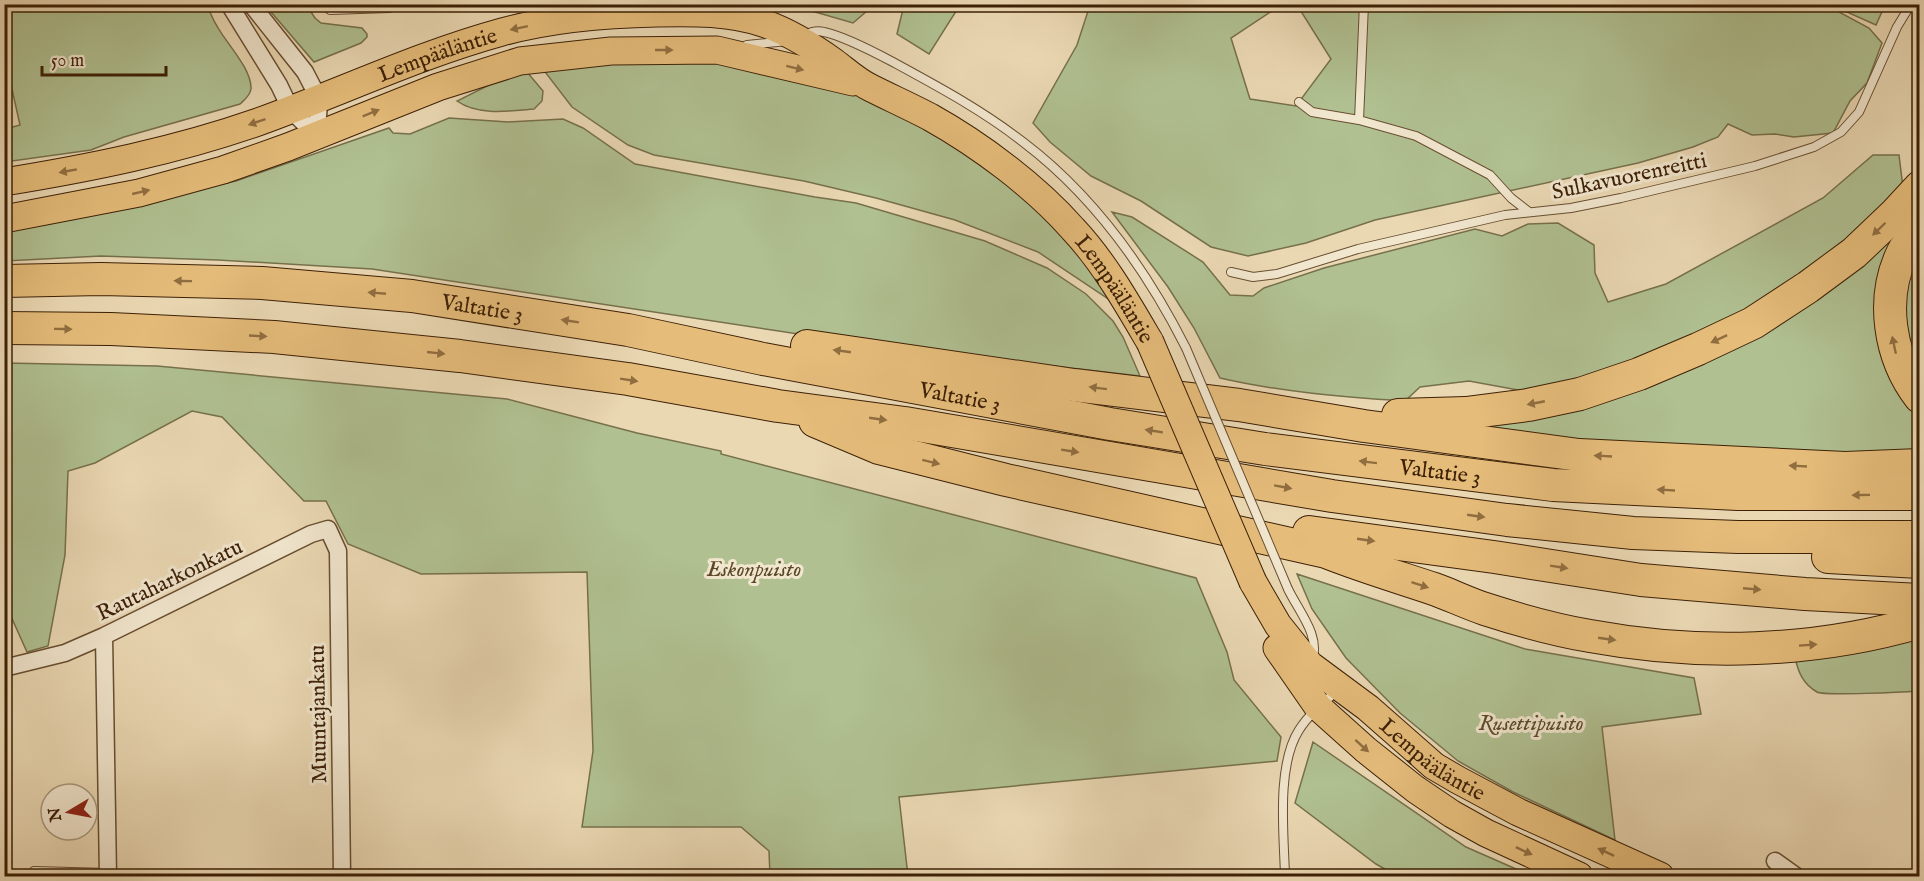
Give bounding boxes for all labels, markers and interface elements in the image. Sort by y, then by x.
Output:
street label: Lempääläntie [374,22,500,90]
one-way arrow [510,24,529,34]
scale bar [42,39,166,77]
one-way arrow [655,45,674,55]
text: 50 m [51,50,84,73]
one-way arrow [786,63,804,73]
one-way arrow [362,108,380,117]
one-way arrow [248,118,266,128]
street label: Sulkavuorenreitti [1549,147,1709,207]
one-way arrow [59,167,78,176]
one-way arrow [132,187,151,196]
one-way arrow [1872,222,1887,236]
street label: Lempääläntie [1068,229,1160,349]
one-way arrow [173,276,192,286]
one-way arrow [368,288,387,298]
street label: Valtatie 3 [438,289,525,329]
one-way arrow [561,316,580,325]
one-way arrow [53,324,72,334]
one-way arrow [248,331,267,340]
one-way arrow [1710,334,1728,344]
one-way arrow [1889,335,1898,354]
one-way arrow [833,347,852,356]
one-way arrow [427,349,446,358]
one-way arrow [620,375,639,384]
street label: Valtatie 3 [916,376,1003,419]
one-way arrow [1088,383,1107,393]
one-way arrow [1526,399,1545,408]
one-way arrow [868,414,887,424]
one-way arrow [1144,426,1163,435]
one-way arrow [1060,447,1079,456]
one-way arrow [1594,452,1613,461]
street label: Valtatie 3 [1397,454,1482,492]
one-way arrow [922,457,940,467]
one-way arrow [1358,458,1377,467]
one-way arrow [1789,461,1808,471]
one-way arrow [1273,483,1292,492]
one-way arrow [1657,486,1676,495]
one-way arrow [1852,490,1871,500]
one-way arrow [1466,511,1485,520]
street label: Rautaharkonkatu [92,533,248,628]
one-way arrow [1356,535,1375,545]
park label: Eskonpuisto [706,556,801,584]
one-way arrow [1549,563,1568,572]
one-way arrow [1411,581,1429,590]
one-way arrow [1743,584,1762,594]
one-way arrow [1598,634,1617,643]
one-way arrow [1799,640,1818,649]
street label: Muuntajankatu [304,644,334,784]
park label: Rusettipuisto [1478,710,1584,738]
street label: Lempääläntie [1373,713,1490,808]
one-way arrow [1354,739,1369,753]
north arrow [39,782,99,842]
text: N [45,806,67,824]
one-way arrow [1516,847,1533,856]
one-way arrow [1597,847,1615,857]

